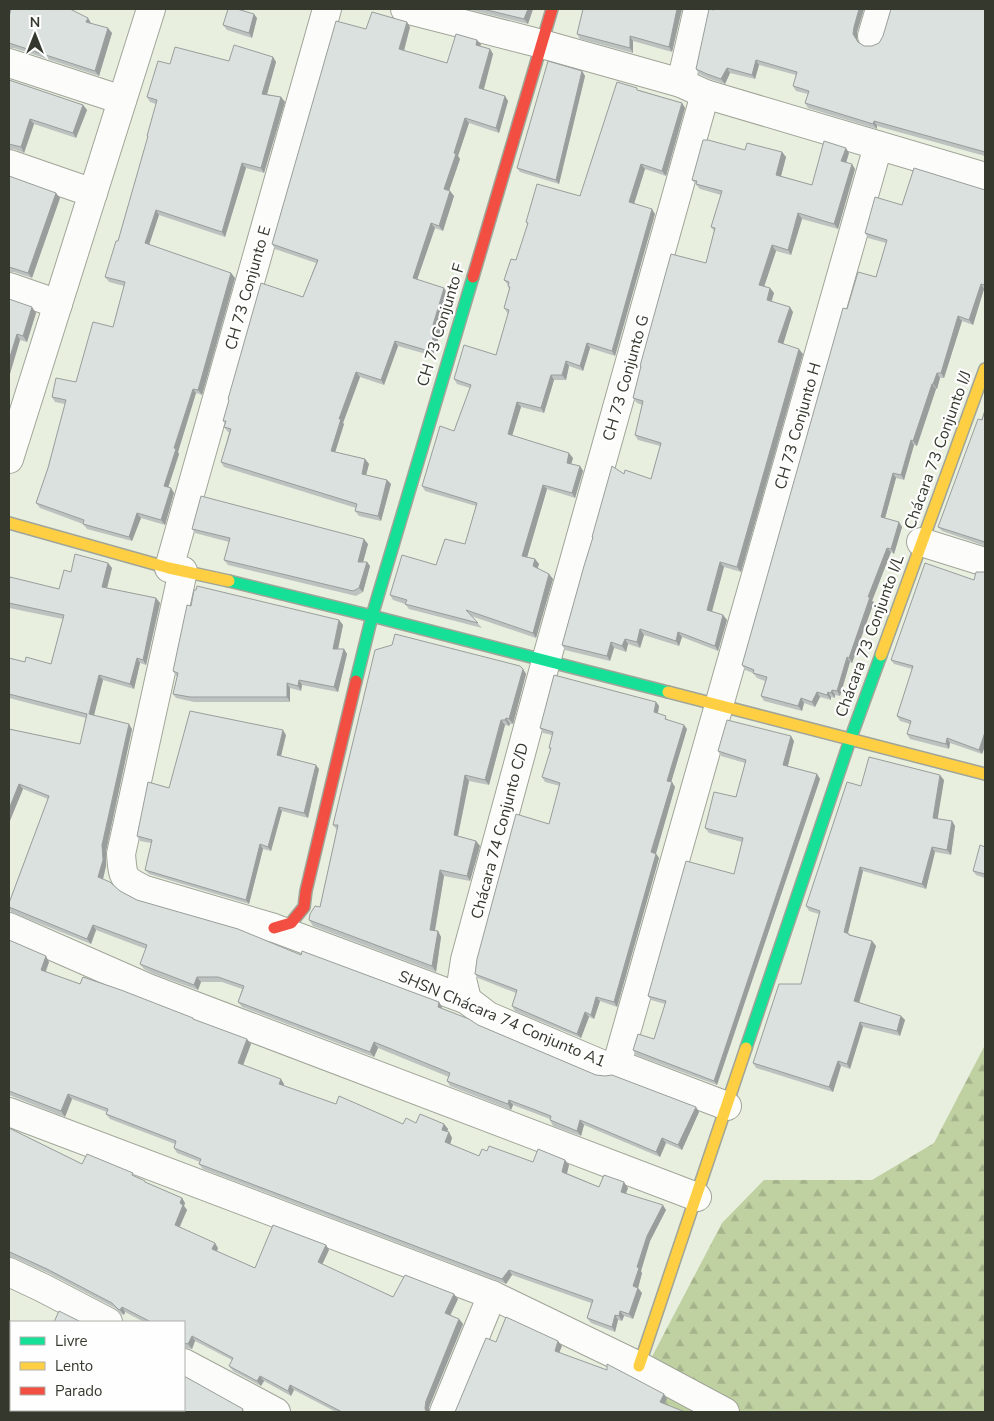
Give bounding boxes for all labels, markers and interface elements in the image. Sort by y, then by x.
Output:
north arrow [10,10,60,60]
text: N [30,13,40,32]
street label: CH 73 Conjunto E [220,223,276,353]
street label: CH 73 Conjunto F [412,261,470,389]
street label: CH 73 Conjunto G [597,312,655,444]
street label: CH 73 Conjunto H [769,360,827,492]
street label: Chácara 73 Conjunto I/J [899,368,977,532]
street label: Chácara 73 Conjunto I/L [830,551,910,720]
street label: Chácara 74 Conjunto C/D [466,740,534,922]
street label: SHSN Chácara 74 Conjunto A1 [395,965,609,1073]
legend [10,1321,185,1411]
text: Livre [55,1331,88,1351]
text: Lento [55,1356,93,1376]
text: Parado [55,1381,102,1401]

